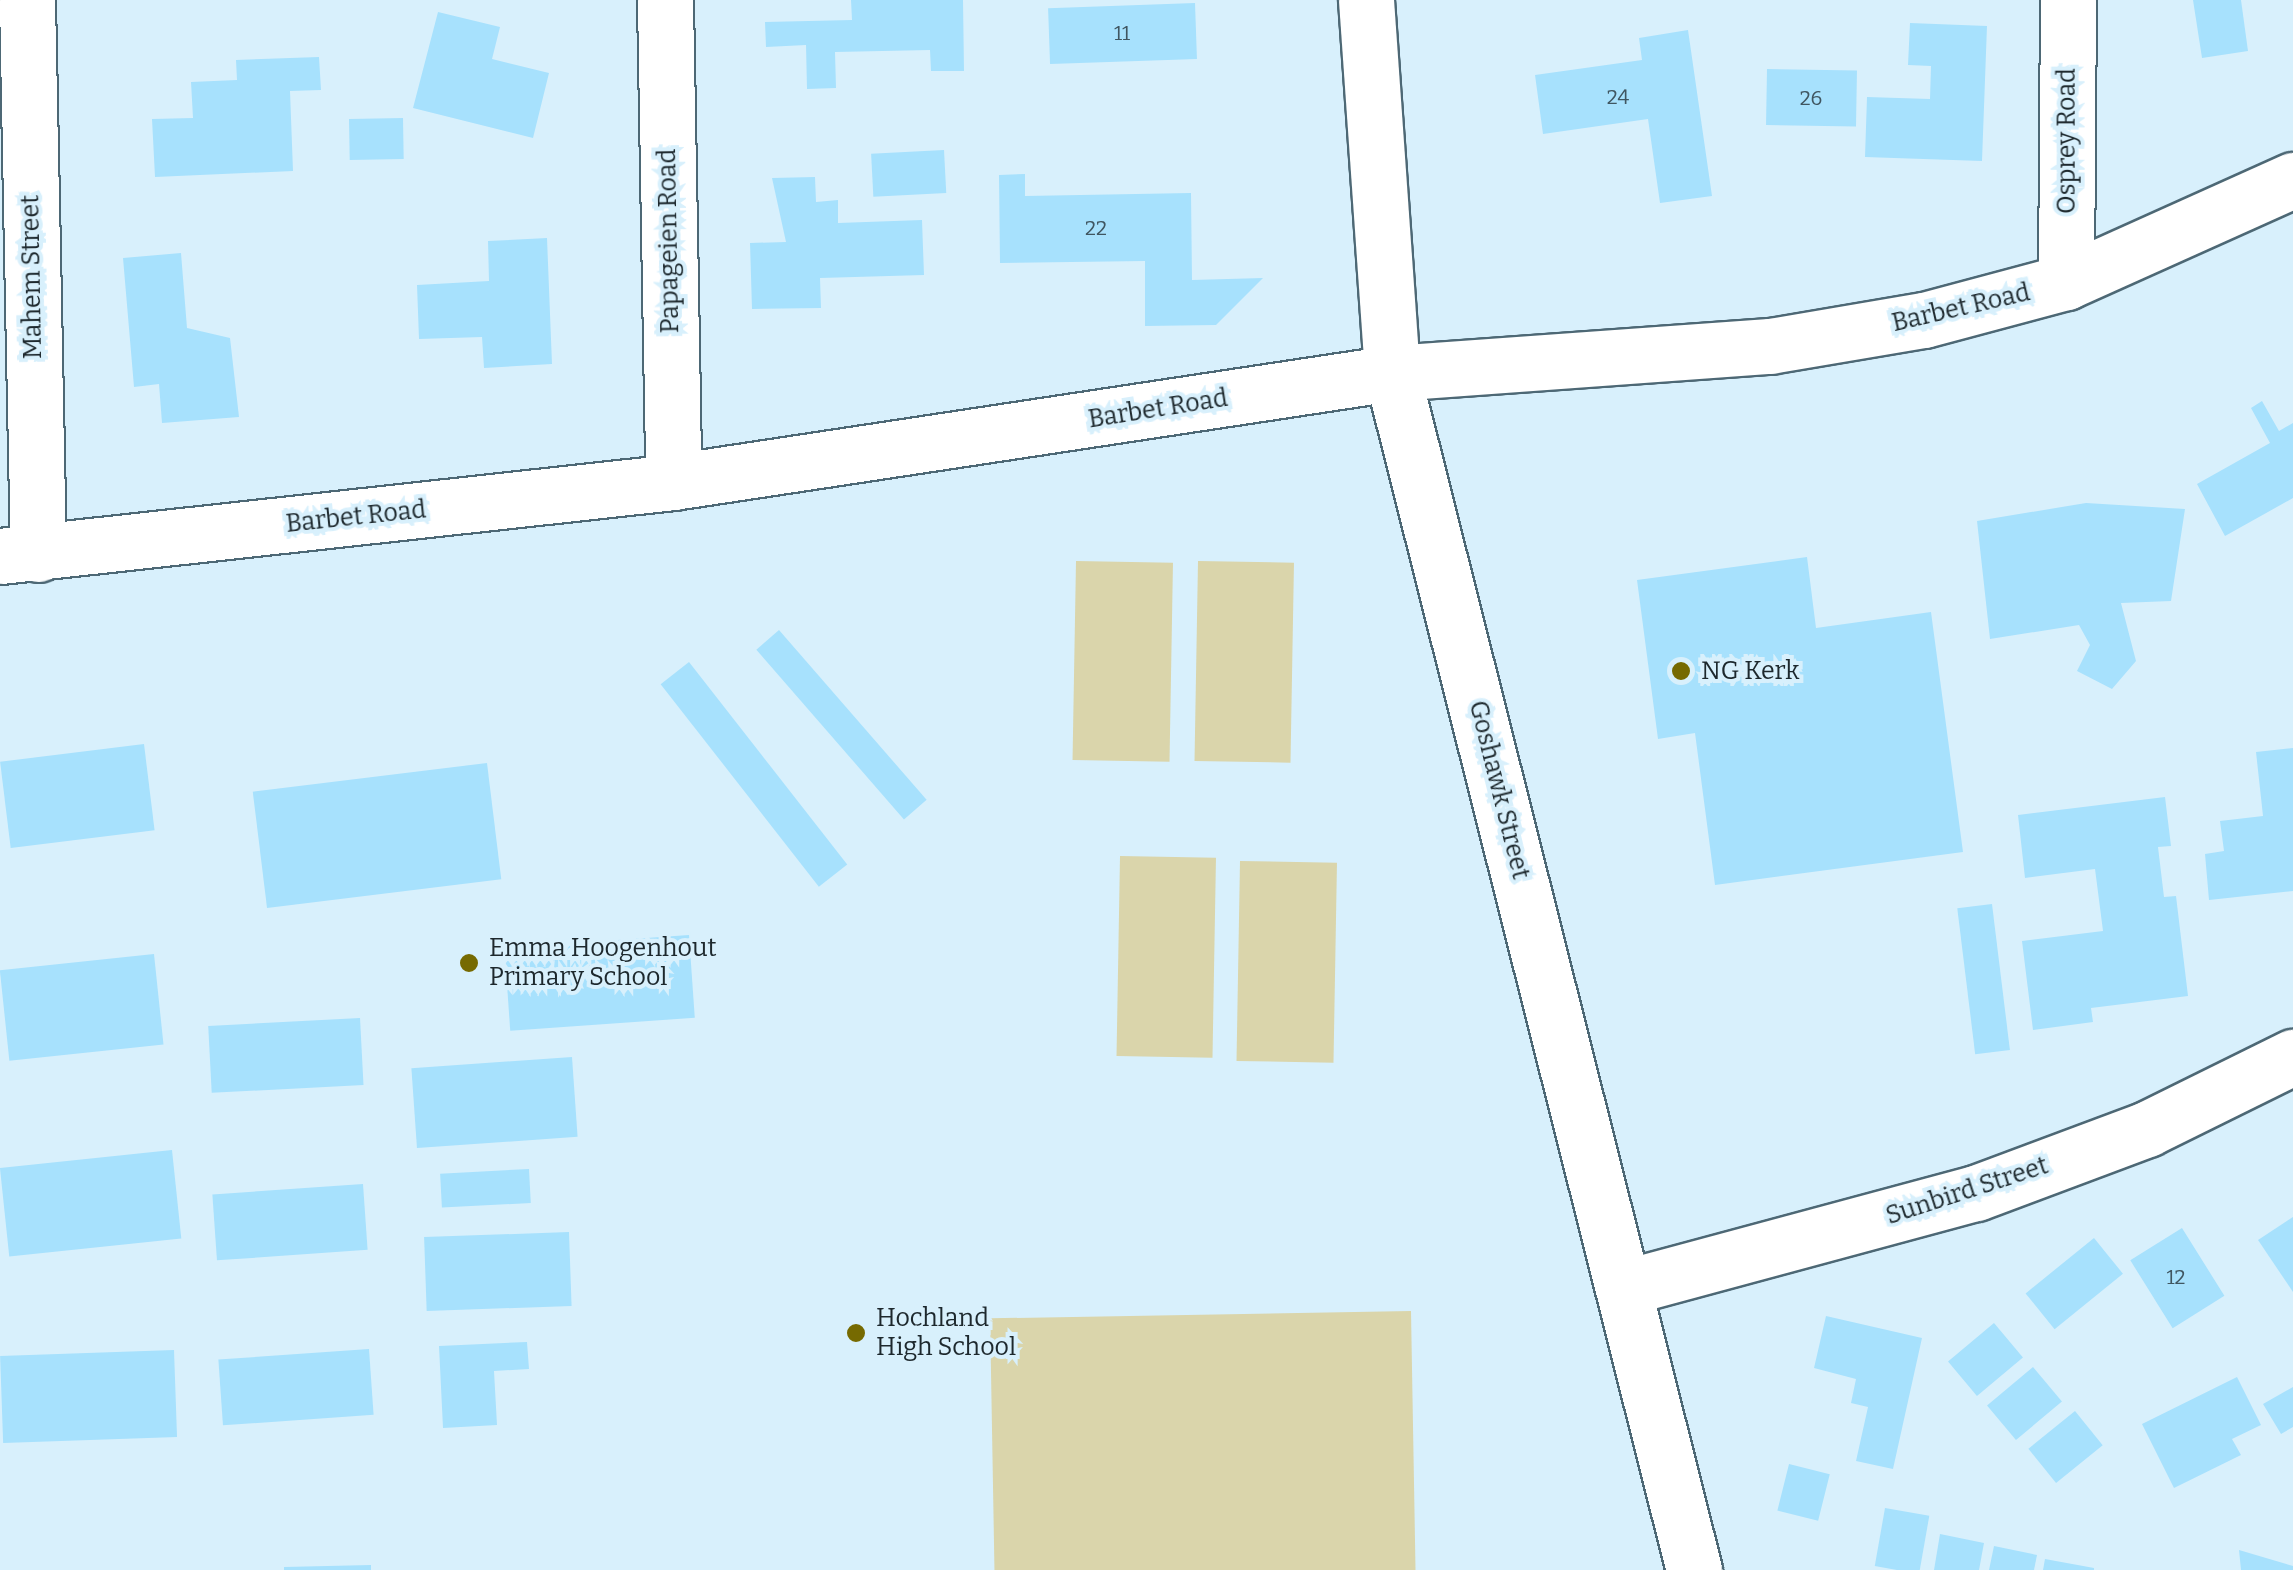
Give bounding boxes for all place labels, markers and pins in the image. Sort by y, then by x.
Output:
place label: NG Kerk [1701,656,1799,686]
marker: NG Kerk [1670,660,1692,682]
place label: Emma Hoogenhout Primary School [489,934,716,993]
marker: Emma Hoogenhout Primary School [458,952,480,974]
place label: Hochland High School [876,1304,1016,1363]
marker: Hochland High School [845,1322,867,1344]

